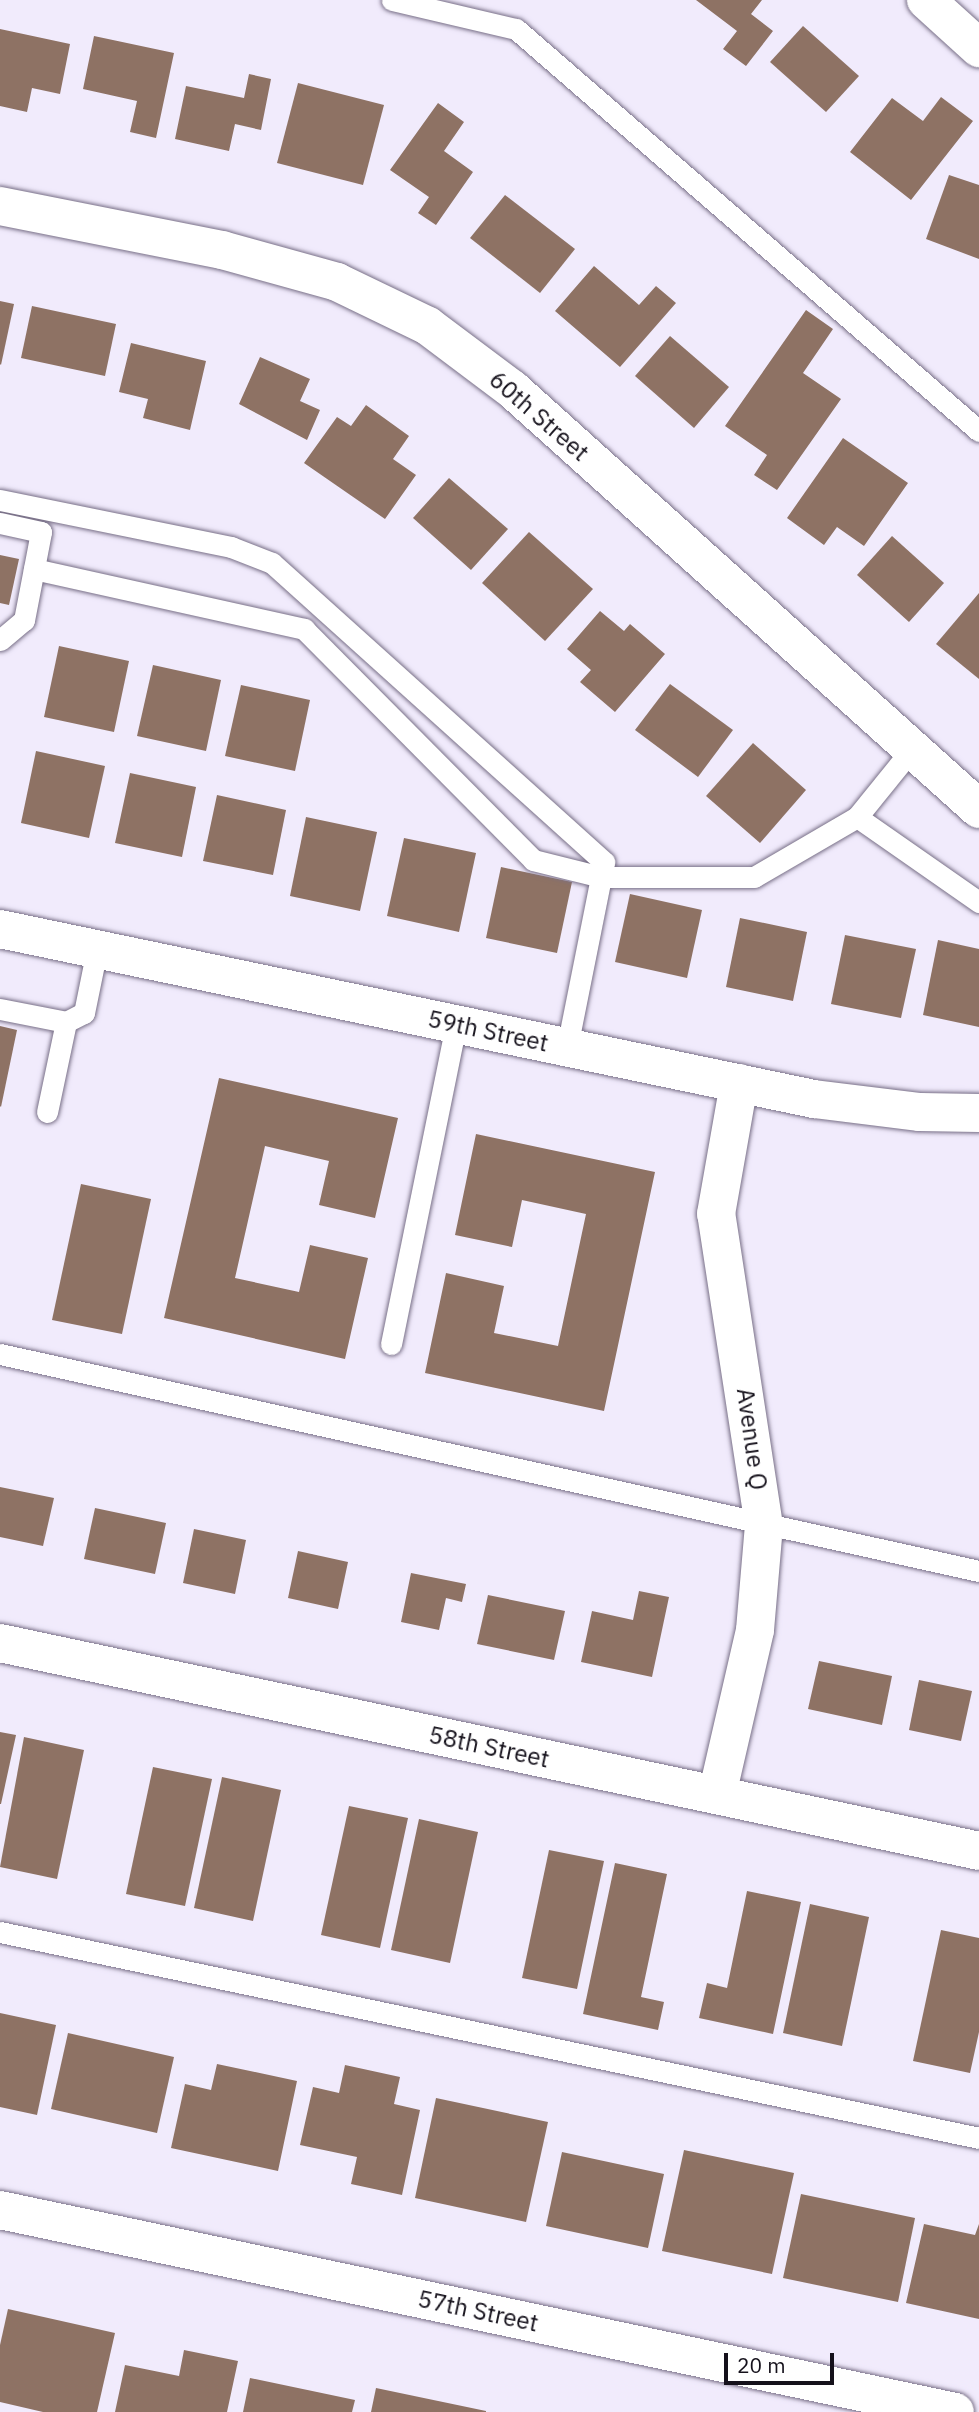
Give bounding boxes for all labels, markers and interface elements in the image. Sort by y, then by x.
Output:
street label: 60th Street [483,365,595,467]
street label: 59th Street [425,1004,551,1058]
street label: Avenue Q [731,1386,773,1492]
street label: 58th Street [426,1720,552,1774]
street label: 57th Street [415,2284,541,2338]
scale bar [727,2338,837,2382]
text: 20 m [737,2351,786,2379]

